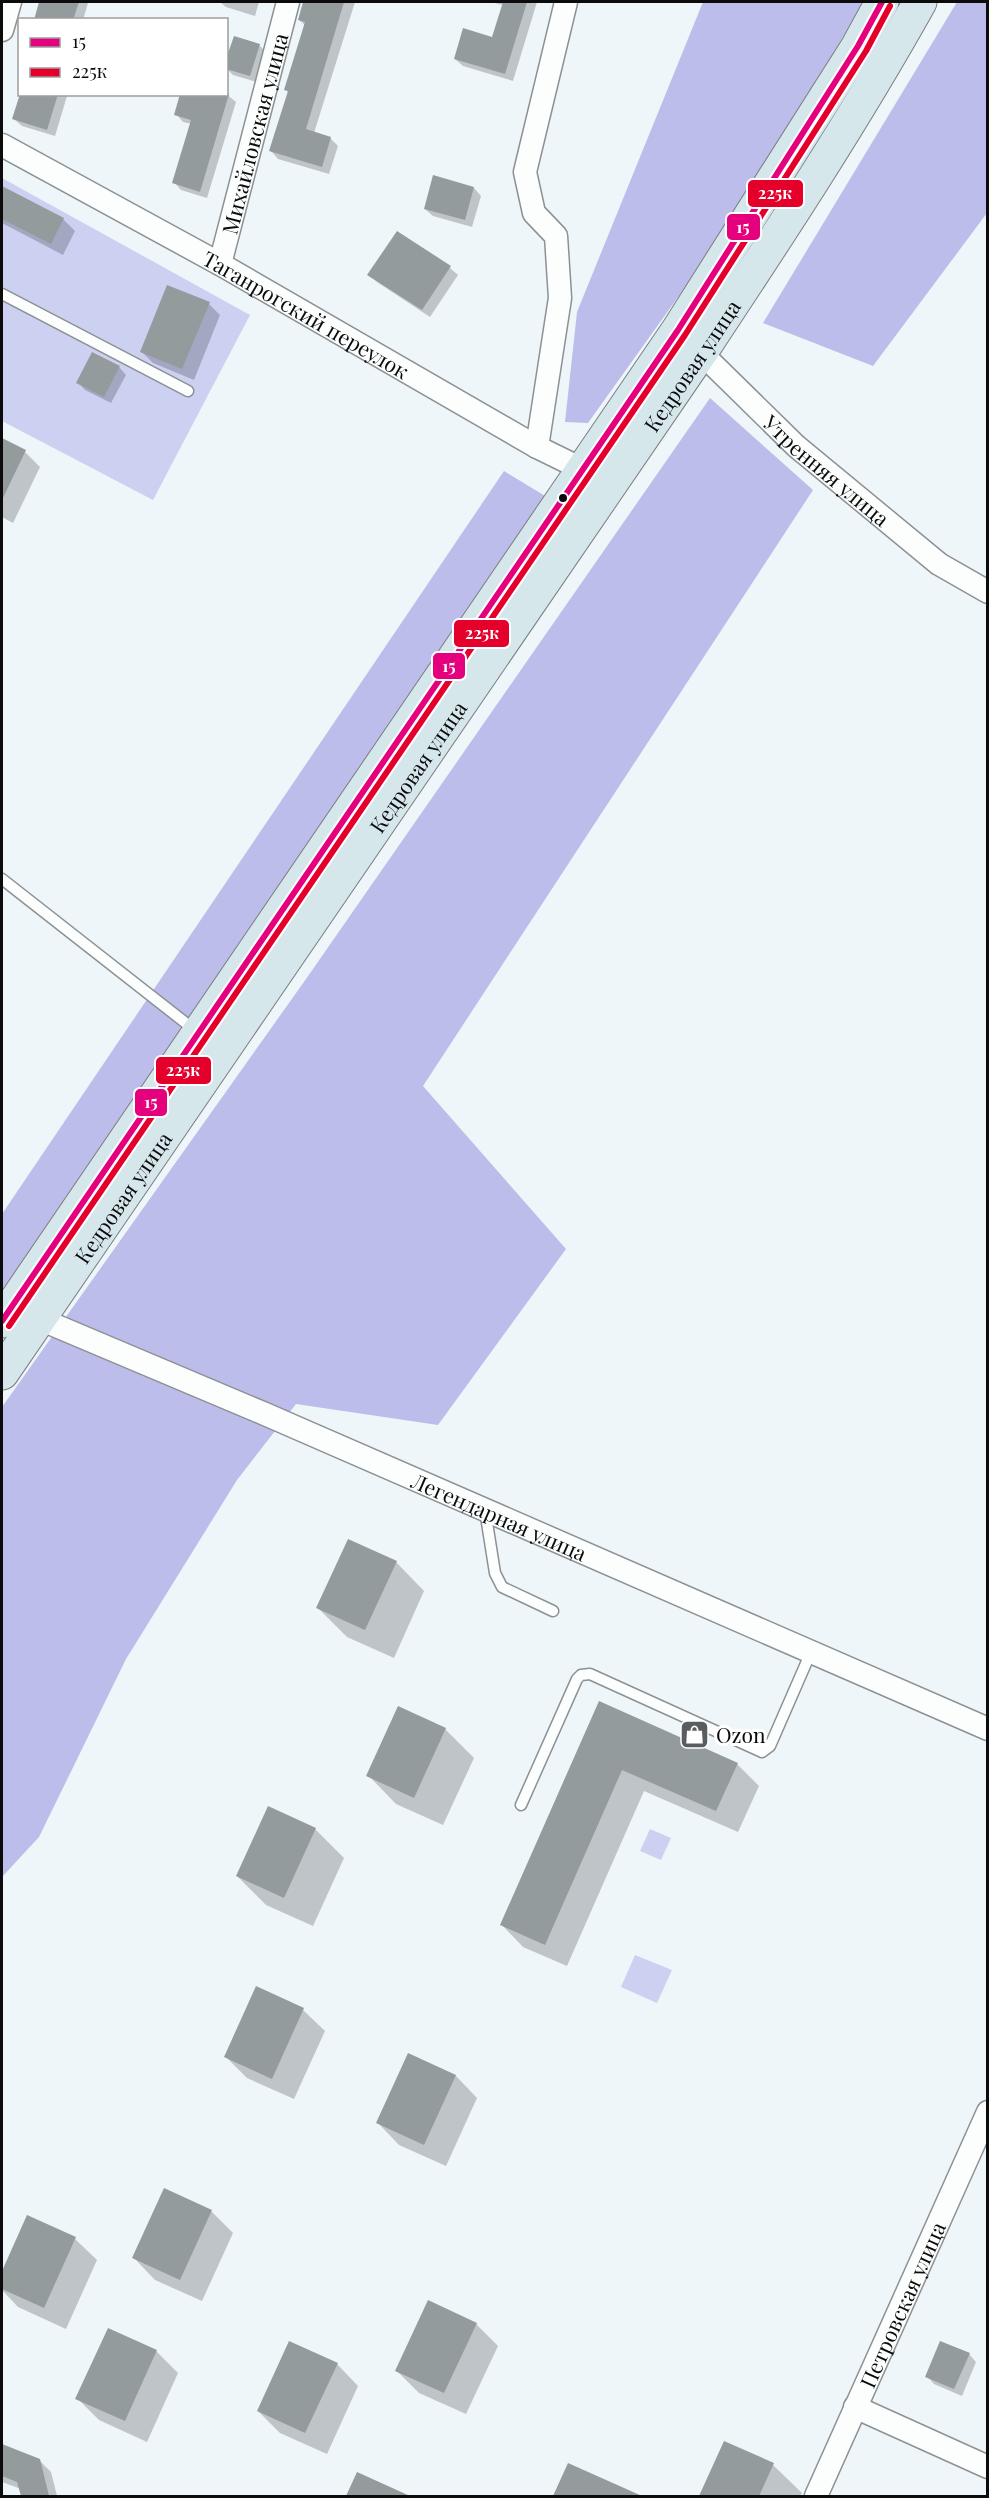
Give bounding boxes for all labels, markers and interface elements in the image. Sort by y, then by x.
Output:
legend [18,18,228,96]
text: 15 [72,29,86,53]
street label: Михайловская улица [214,29,294,237]
text: 225к [72,59,107,83]
line badge: 225к [747,179,804,208]
text: 225к [758,182,792,203]
line badge: 15 [726,213,761,241]
text: 15 [736,216,750,237]
street label: Таганрогский переулок [198,244,414,384]
street label: Кедровая улица [637,293,746,437]
street label: Утренняя улица [757,407,896,532]
unlabelled marker [557,492,569,504]
line badge: 225к [453,619,510,648]
text: 225к [465,622,499,643]
line badge: 15 [432,652,466,680]
text: 15 [442,655,456,676]
street label: Кедровая улица [362,695,473,838]
line badge: 225к [155,1056,212,1085]
text: 225к [166,1059,200,1080]
line badge: 15 [134,1088,168,1117]
text: 15 [144,1091,158,1112]
street label: Кедровая улица [67,1125,178,1269]
street label: Легендарная улица [407,1465,592,1567]
shop icon: Ozon [679,1718,711,1750]
place label: Ozon [716,1720,766,1748]
street label: Петровская улица [852,2216,951,2392]

